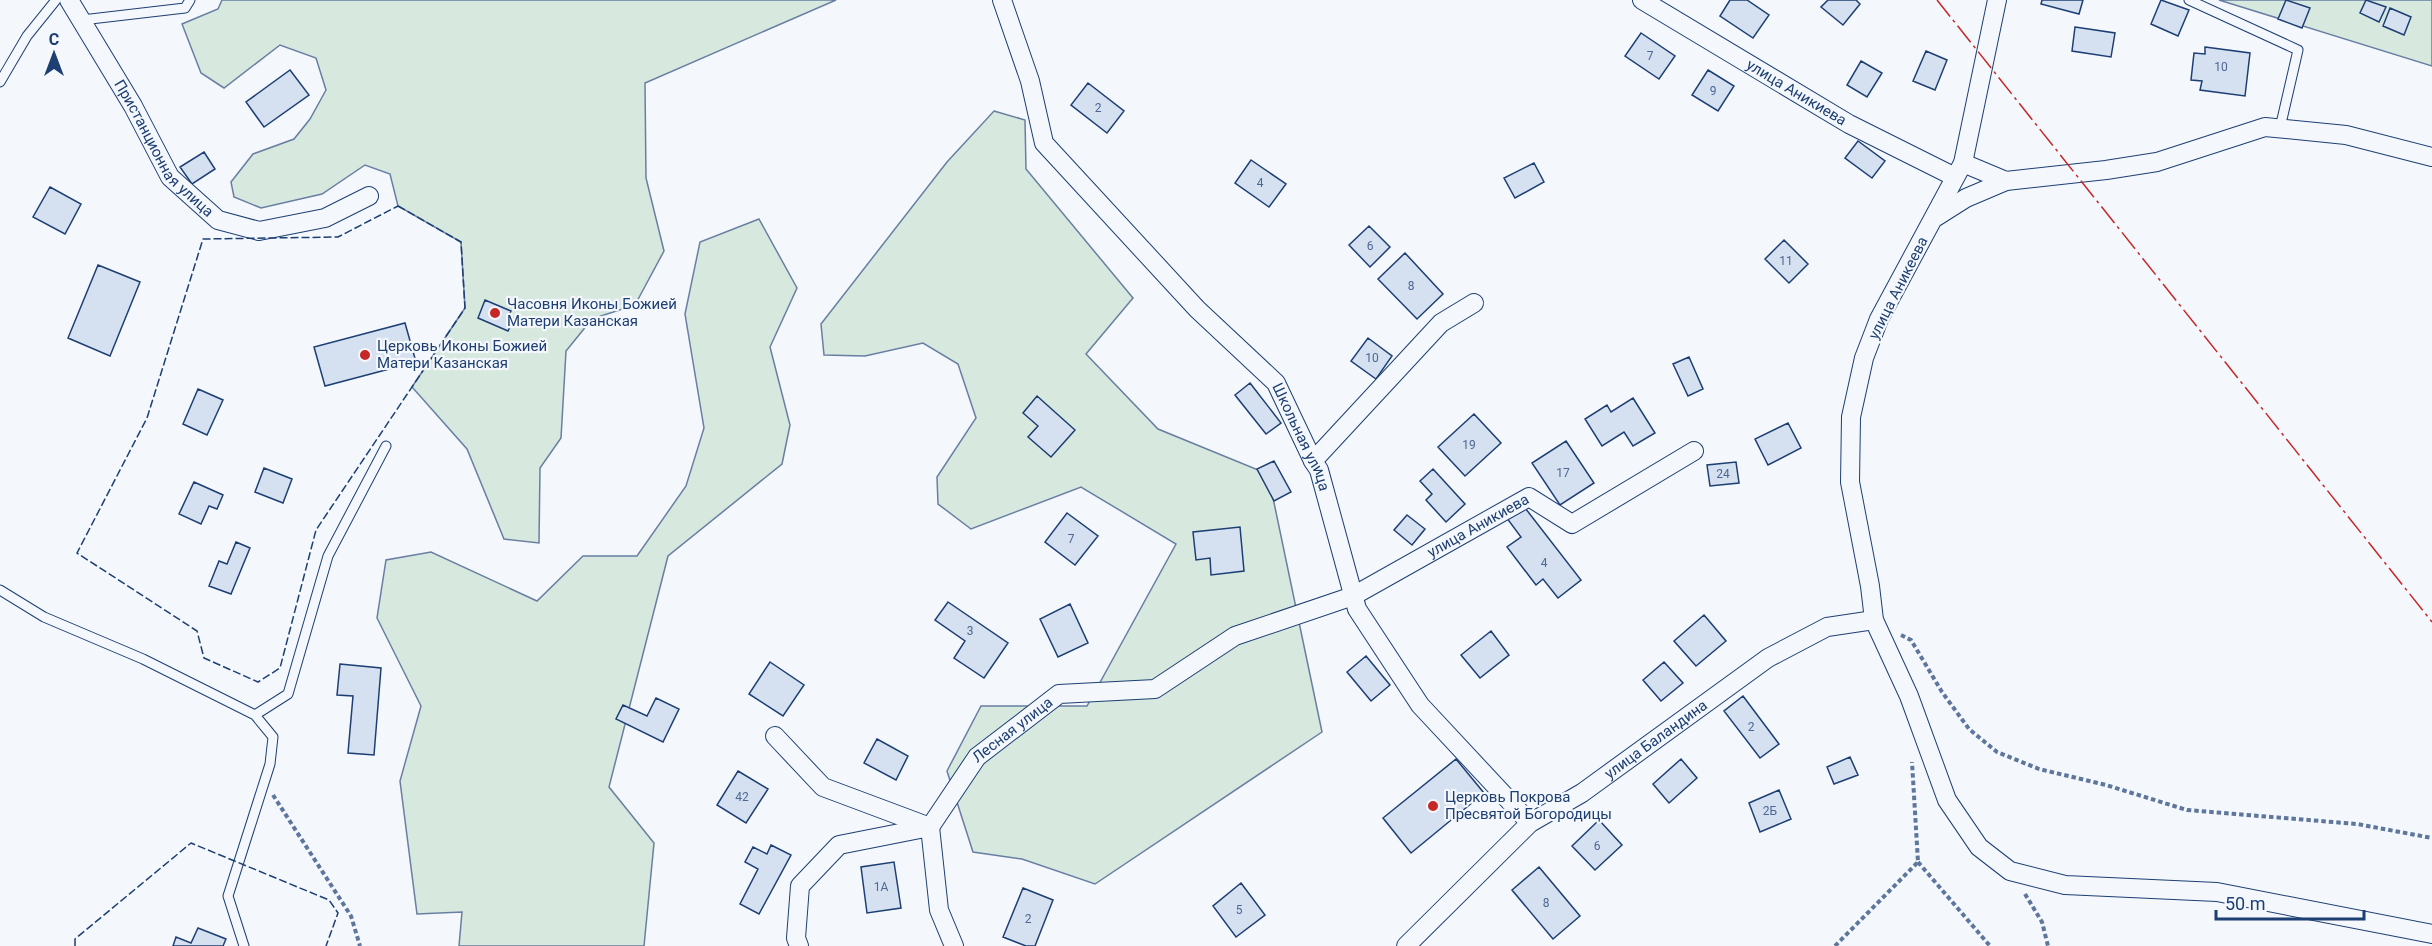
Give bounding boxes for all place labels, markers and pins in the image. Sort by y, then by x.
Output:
place label: Часовня Иконы Божией Матери Казанская [507,295,677,330]
marker: Часовня Иконы Божией Матери Казанская [488,306,502,320]
place label: Церковь Иконы Божией Матери Казанская [377,337,547,372]
marker: Церковь Иконы Божией Матери Казанская [358,348,372,362]
place label: Церковь Покрова Пресвятой Богородицы [1445,788,1612,823]
marker: Церковь Покрова Пресвятой Богородицы [1426,799,1440,813]

